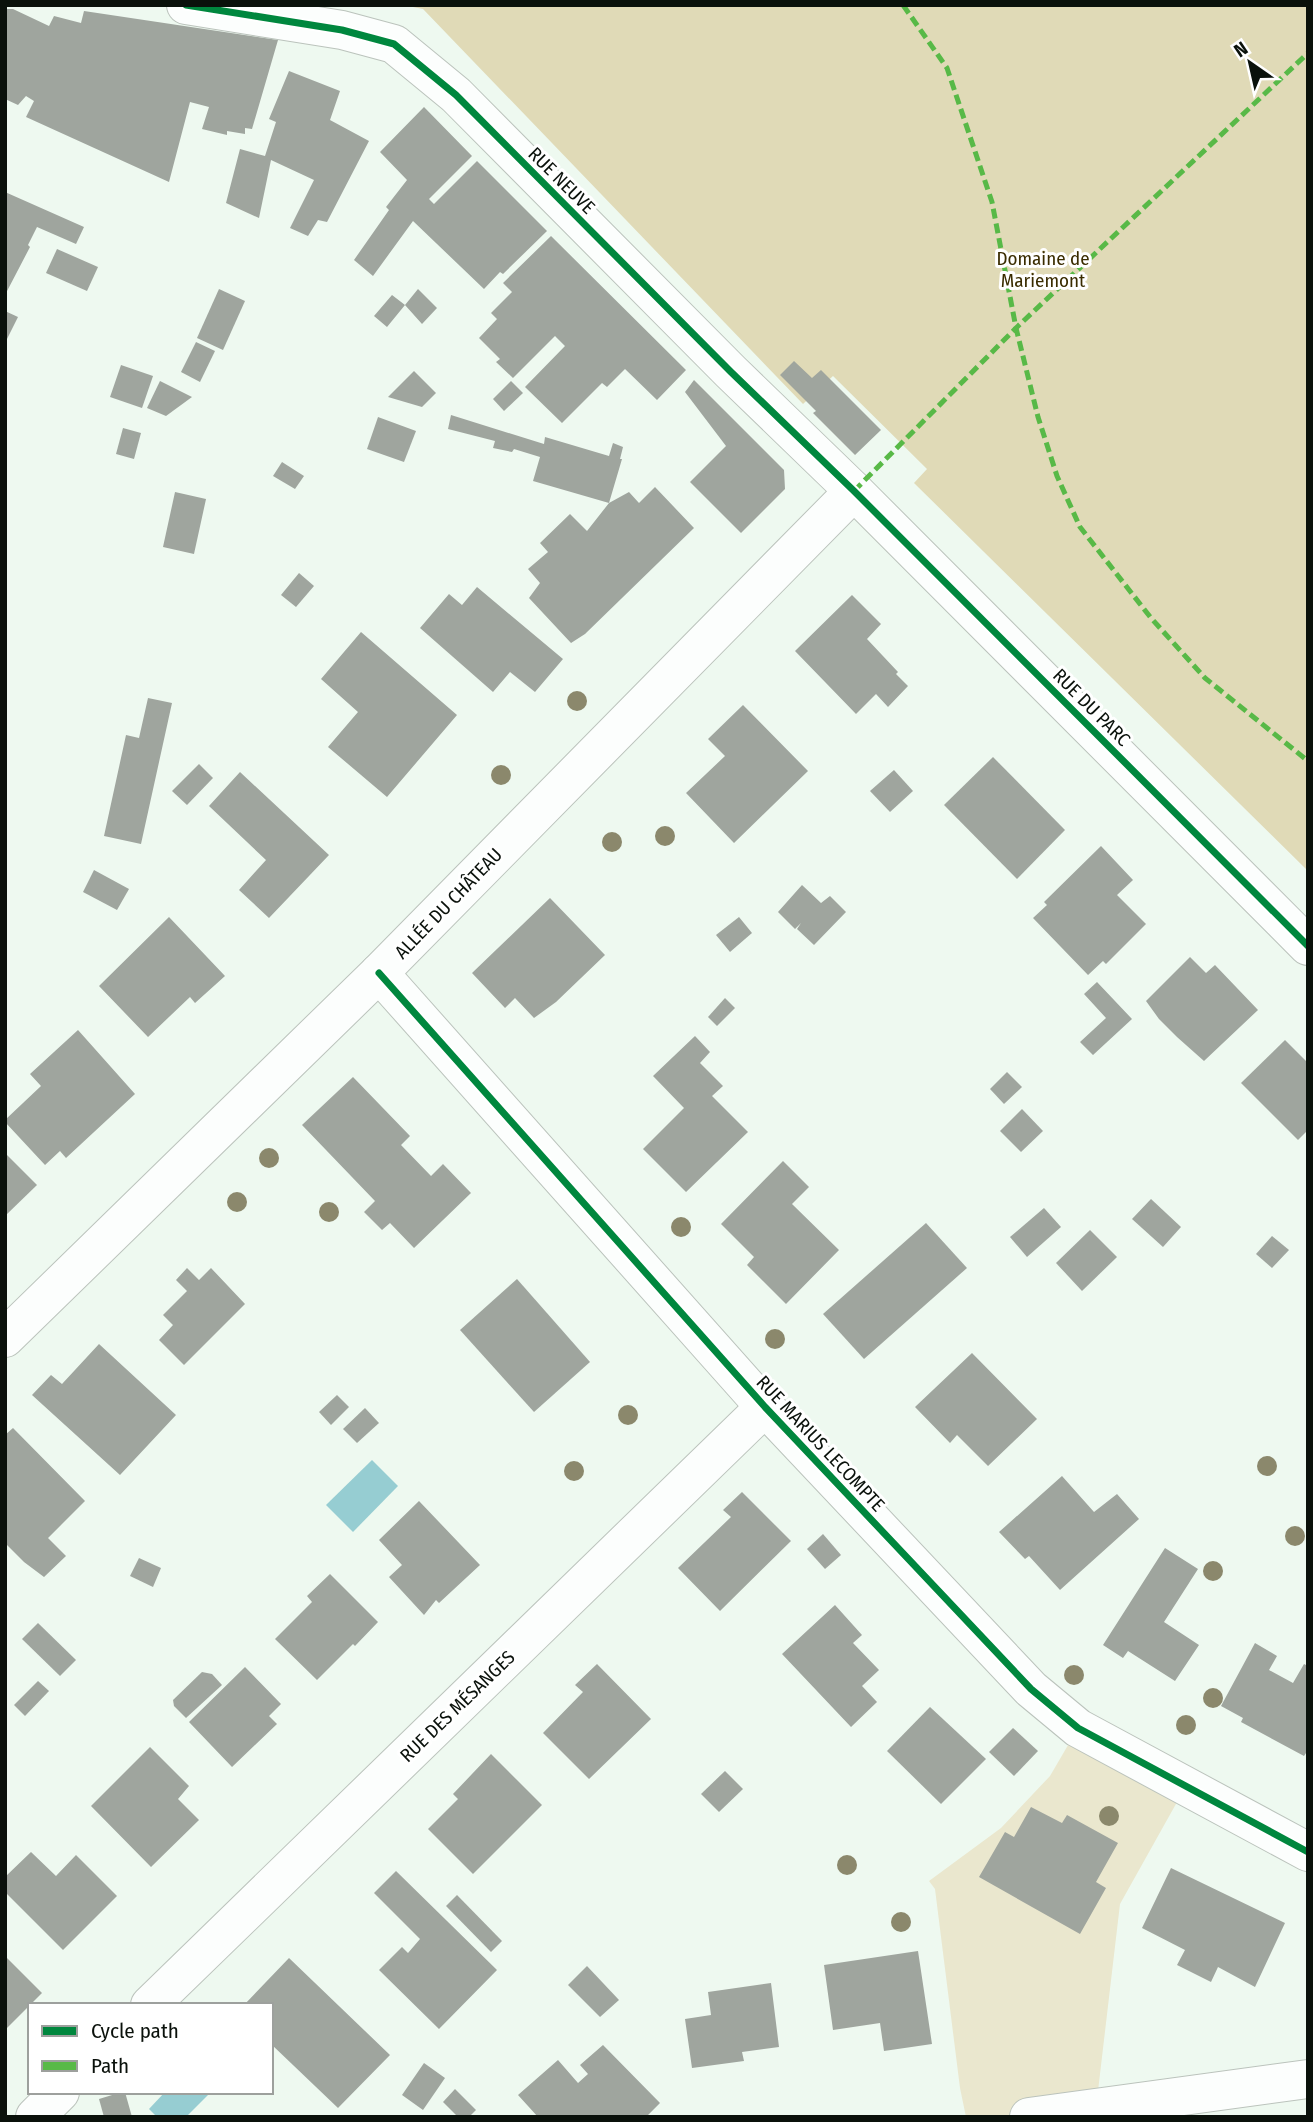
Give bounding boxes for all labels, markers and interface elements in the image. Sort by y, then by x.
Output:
north arrow [1215,28,1285,98]
text: N [1230,37,1252,62]
street label: RUE NEUVE [523,142,600,219]
park label: Domaine de Mariemont [996,247,1090,292]
street label: RUE DU PARC [1048,664,1135,751]
street label: ALLÉE DU CHÂTEAU [390,843,507,963]
street label: RUE MARIUS LECOMPTE [752,1371,890,1516]
street label: RUE DES MÉSANGES [395,1646,519,1767]
legend [28,2003,273,2094]
text: Cycle path [91,2018,179,2044]
text: Path [91,2053,129,2079]

